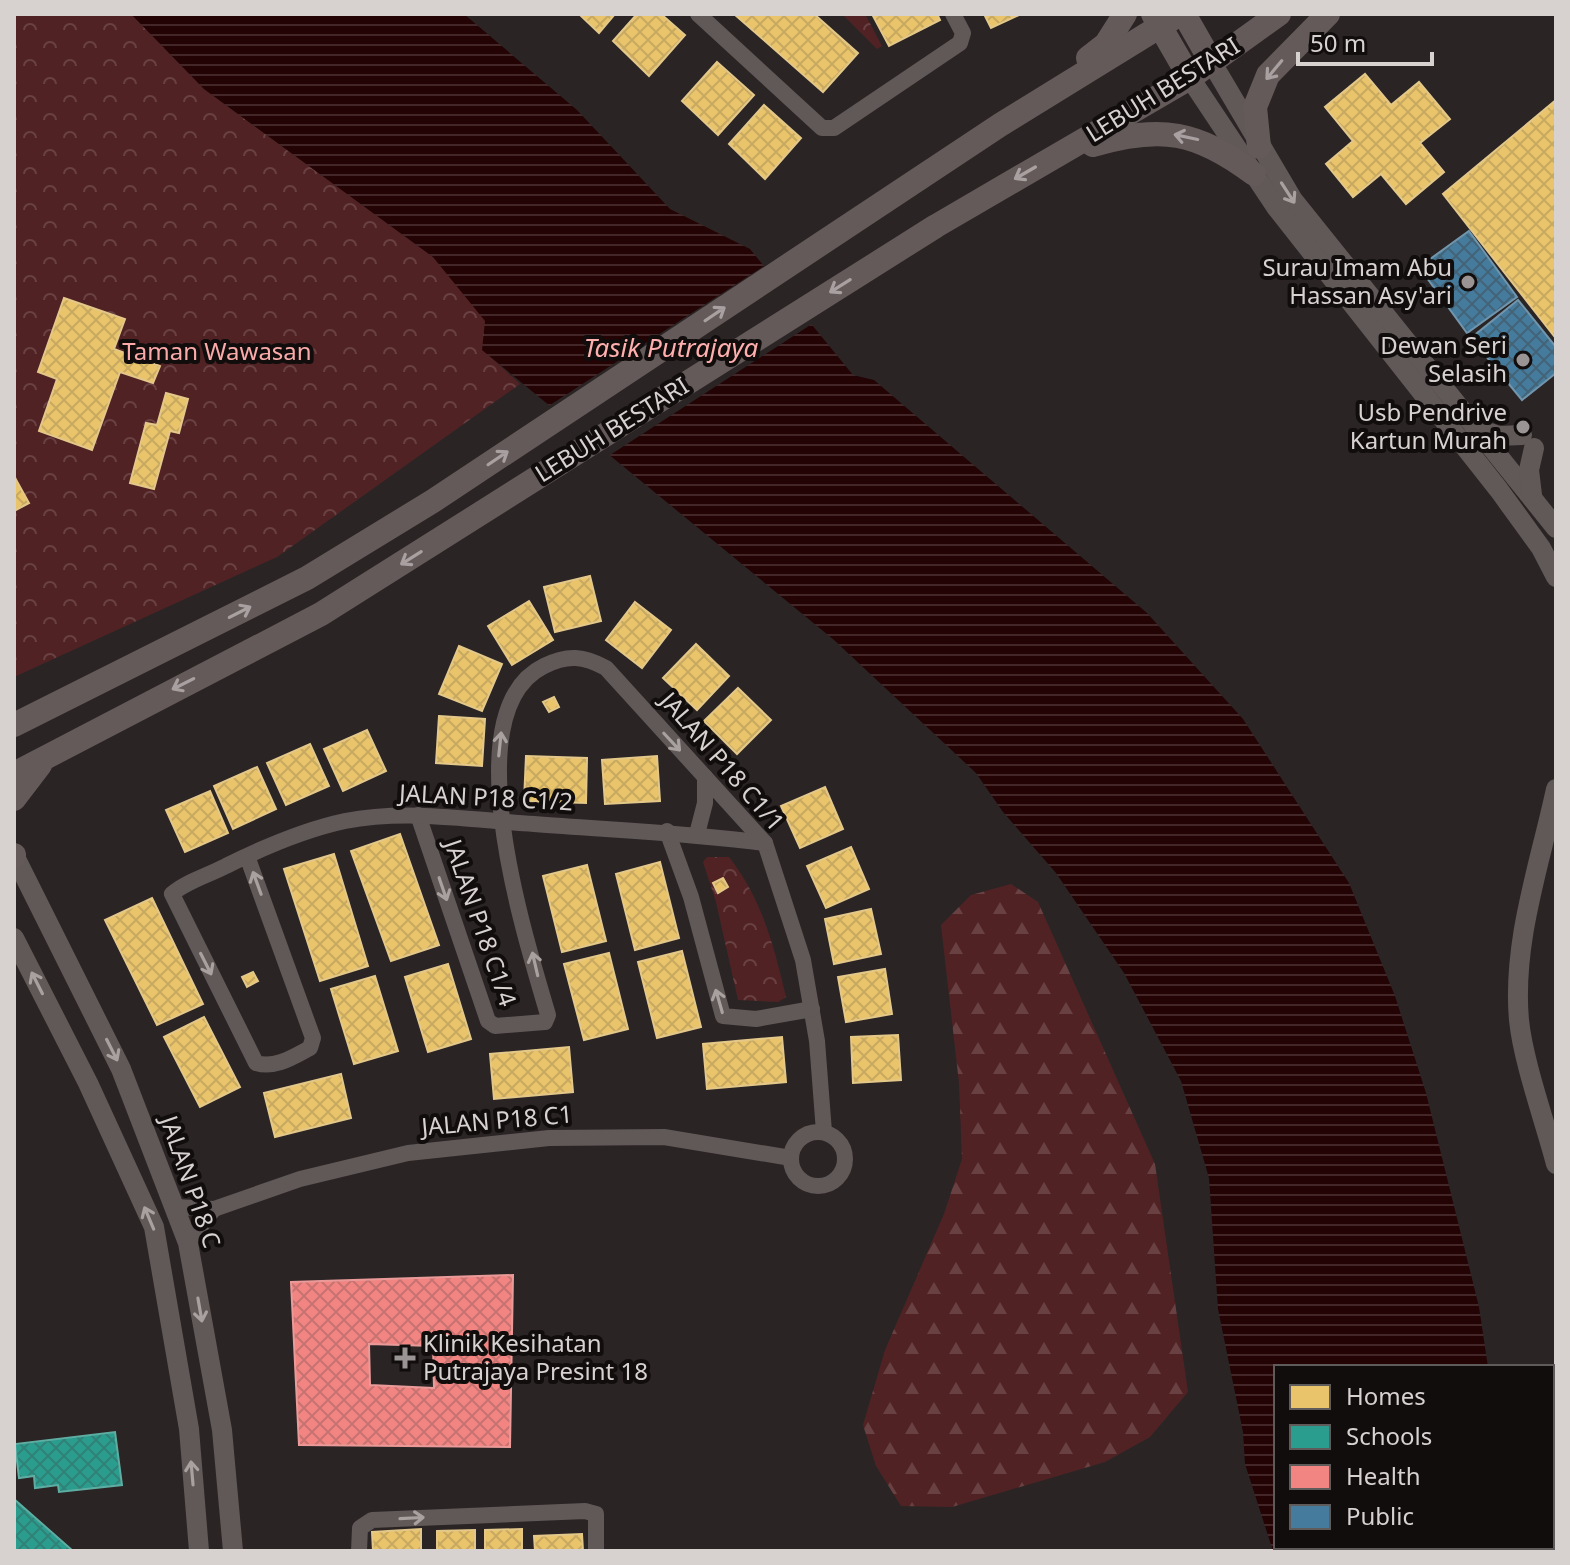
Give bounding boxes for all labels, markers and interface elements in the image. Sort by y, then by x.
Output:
scale bar [1298,16,1432,66]
text: 50 m [1310,26,1366,59]
street label: LEBUH BESTARI [1079,28,1245,149]
one-way arrow [1265,59,1283,79]
one-way arrow [1174,129,1200,144]
one-way arrow [1014,166,1037,182]
one-way arrow [1280,181,1296,203]
place label: Surau Imam Abu Hassan Asy'ari [1262,250,1452,311]
marker: Surau Imam Abu Hassan Asy'ari [1459,273,1477,291]
one-way arrow [829,279,852,295]
one-way arrow [703,306,725,322]
place label: Dewan Seri Selasih [1380,328,1507,389]
water label: Tasik Putrajaya [584,329,759,365]
park label: Taman Wawasan [122,334,312,367]
marker: Dewan Seri Selasih [1514,351,1532,369]
street label: LEBUH BESTARI [528,368,694,489]
place label: Usb Pendrive Kartun Murah [1350,395,1507,456]
marker: Usb Pendrive Kartun Murah [1514,418,1532,436]
one-way arrow [486,449,509,465]
one-way arrow [400,551,423,567]
one-way arrow [228,604,252,620]
one-way arrow [172,676,196,692]
street label: JALAN P18 C1/1 [652,683,793,838]
one-way arrow [493,731,508,758]
one-way arrow [662,731,680,751]
street label: JALAN P18 C1/2 [396,775,574,818]
street label: JALAN P18 C1/4 [437,833,525,1010]
one-way arrow [249,872,263,896]
one-way arrow [436,877,451,902]
one-way arrow [526,951,541,977]
one-way arrow [200,952,215,975]
one-way arrow [29,971,45,995]
one-way arrow [711,988,726,1014]
one-way arrow [104,1038,120,1062]
street label: JALAN P18 C1 [418,1096,574,1143]
street label: JALAN P18 C [153,1109,229,1252]
one-way arrow [140,1206,155,1230]
one-way arrow [194,1297,209,1322]
place label: Klinik Kesihatan Putrajaya Presint 18 [423,1326,648,1387]
marker: Klinik Kesihatan Putrajaya Presint 18 [394,1347,416,1369]
legend [1274,1365,1554,1549]
text: Homes [1346,1379,1426,1412]
text: Schools [1346,1419,1432,1452]
text: Health [1346,1459,1420,1492]
one-way arrow [184,1460,199,1487]
text: Public [1346,1499,1414,1532]
one-way arrow [398,1511,425,1526]

